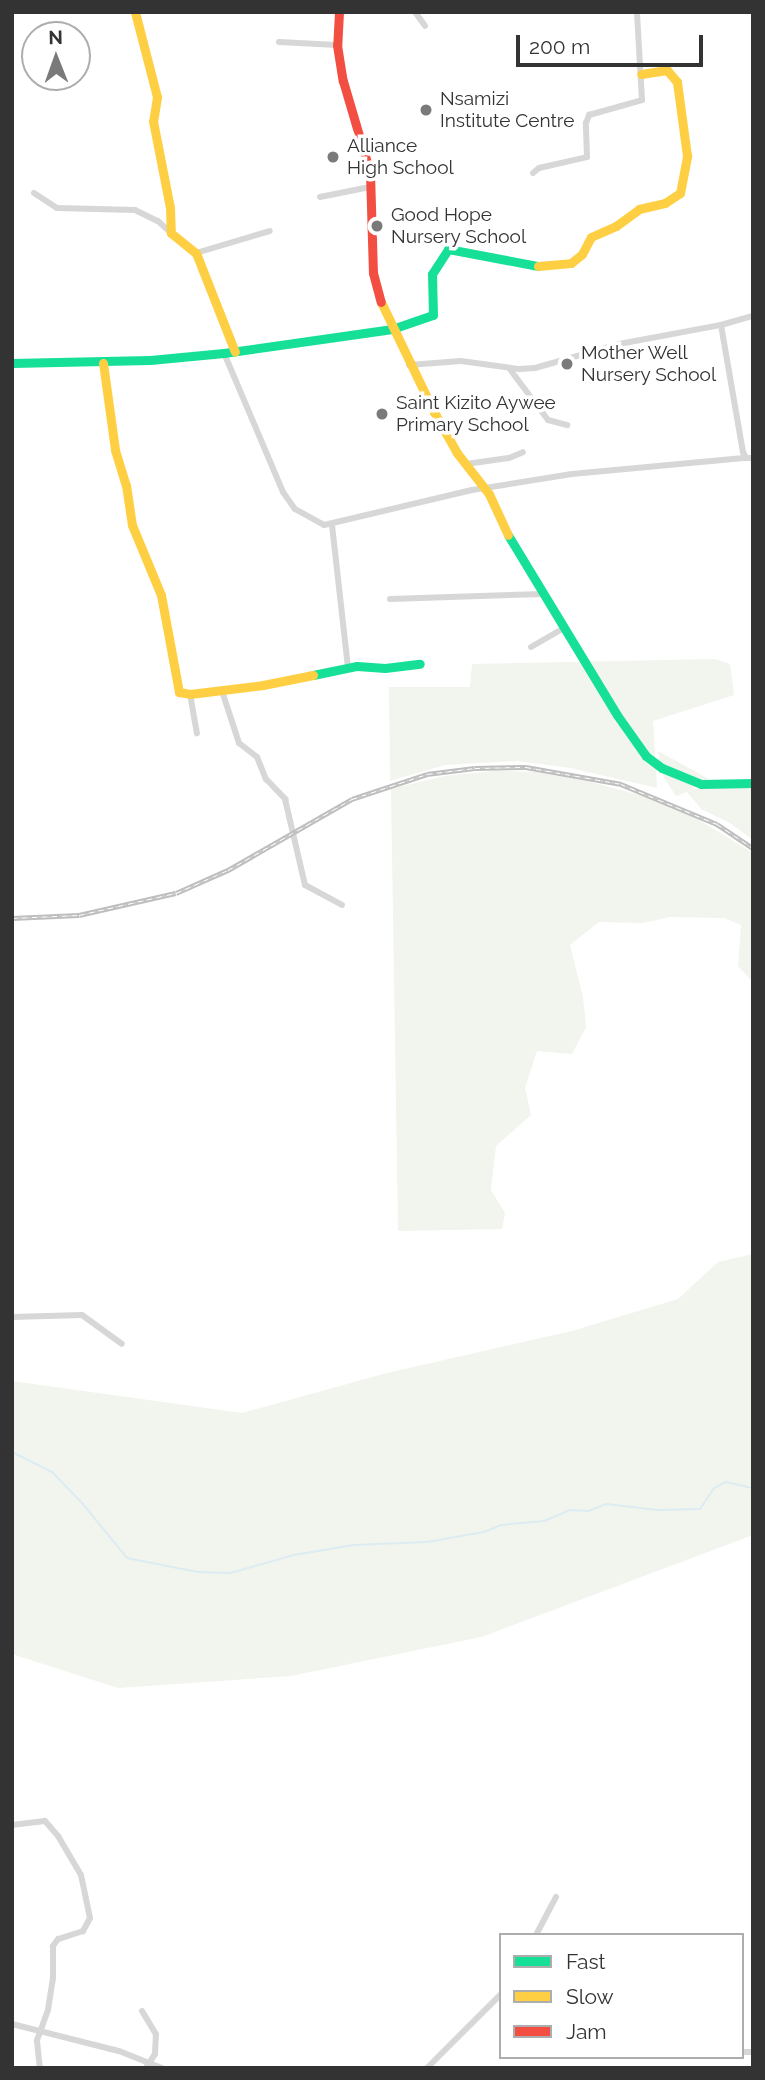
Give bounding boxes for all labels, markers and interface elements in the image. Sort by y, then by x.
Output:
north arrow [21,21,91,91]
scale bar [520,21,707,65]
text: N [48,26,63,48]
text: 200 m [529,34,590,59]
place label: Nsamizi Institute Centre [440,88,574,132]
marker: Nsamizi Institute Centre [418,102,434,118]
place label: Alliance High School [347,135,454,179]
marker: Alliance High School [325,149,341,165]
place label: Good Hope Nursery School [391,204,527,248]
marker: Good Hope Nursery School [369,218,385,234]
place label: Mother Well Nursery School [581,342,717,386]
marker: Mother Well Nursery School [559,356,575,372]
place label: Saint Kizito Aywee Primary School [396,392,556,436]
marker: Saint Kizito Aywee Primary School [374,406,390,422]
legend [499,1933,744,2059]
text: Fast [566,1949,606,1974]
text: Slow [566,1984,614,2009]
text: Jam [566,2019,607,2044]

